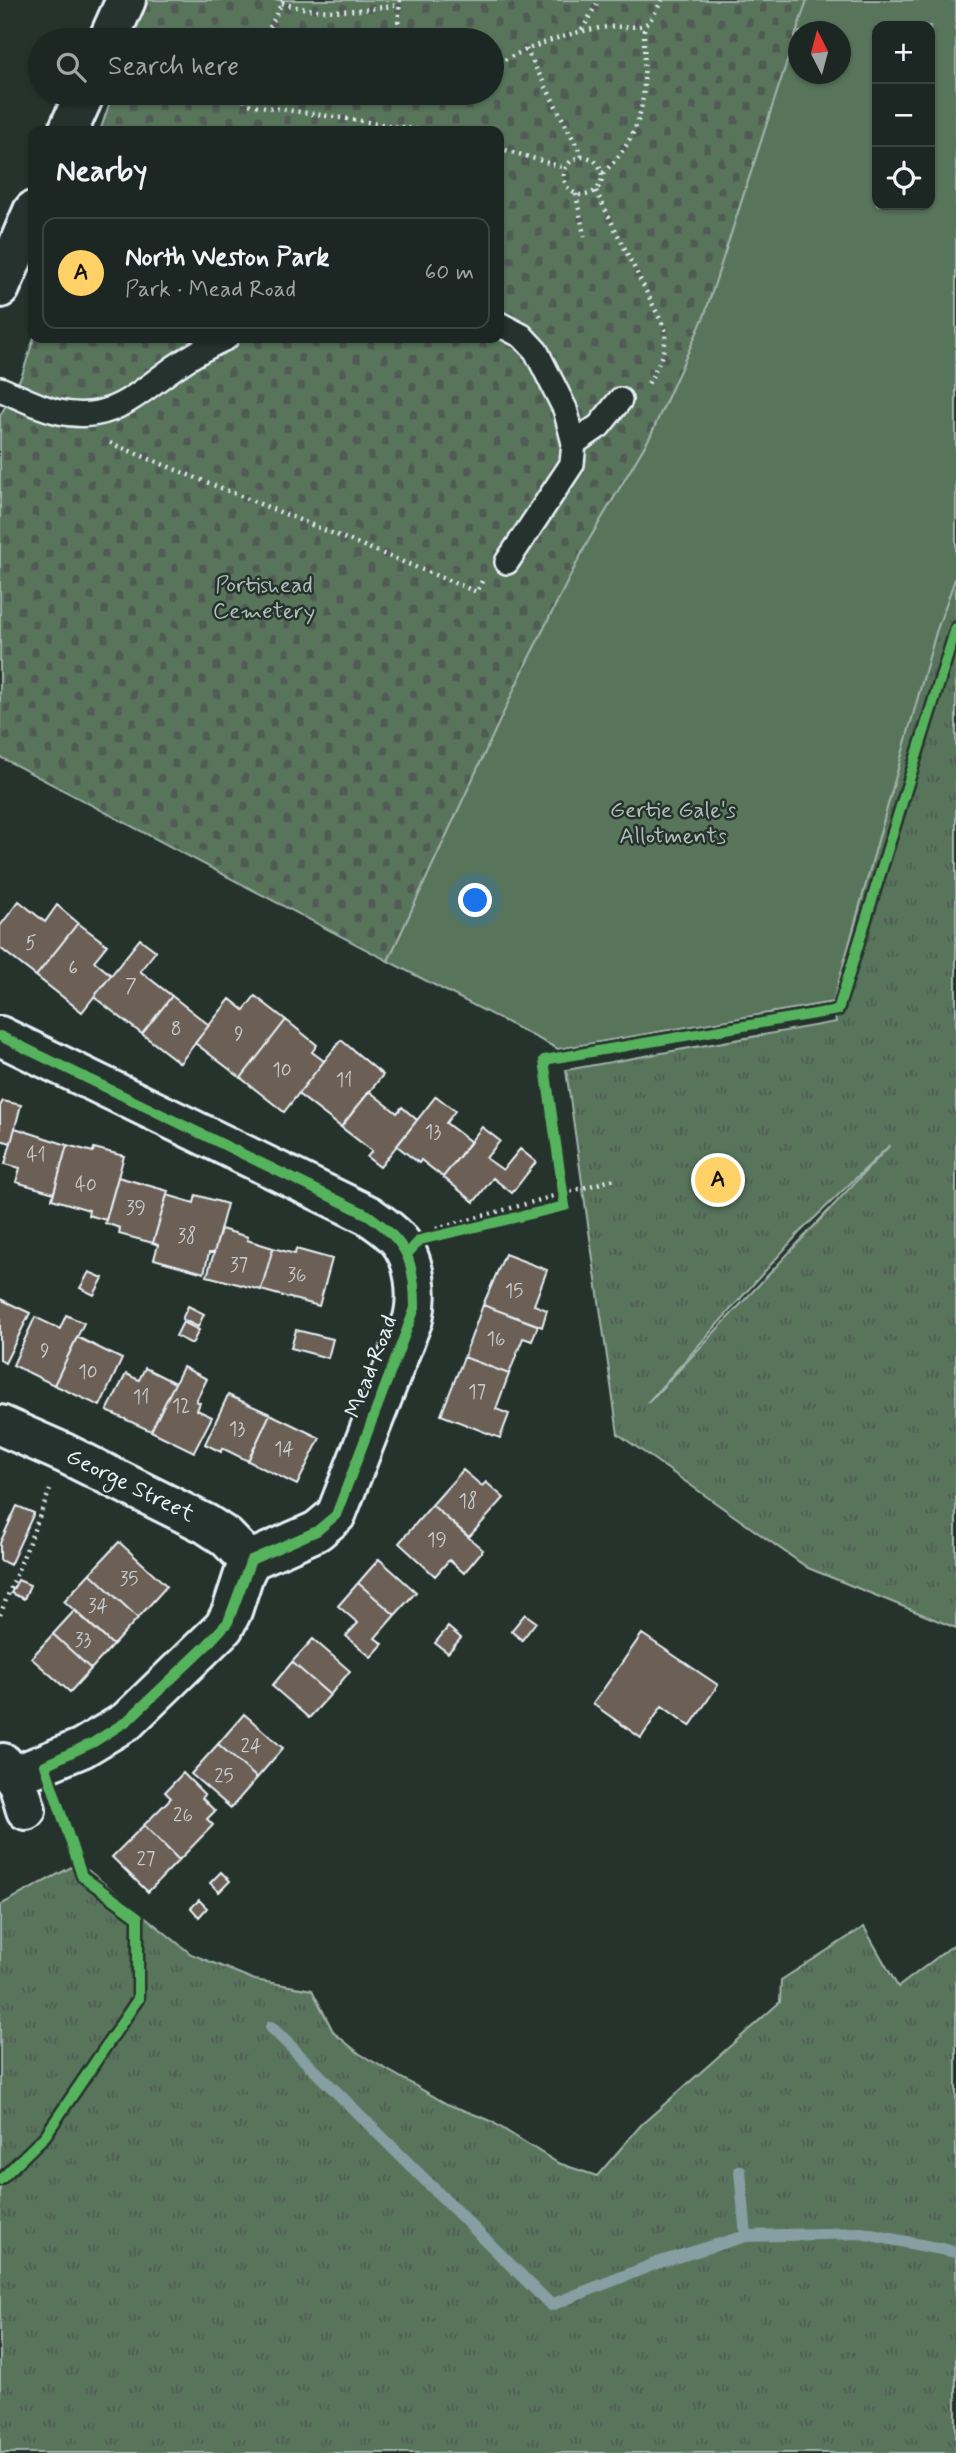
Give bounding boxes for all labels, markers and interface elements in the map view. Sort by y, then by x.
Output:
north arrow [788,21,851,84]
map controls [872,21,935,210]
button: + [872,21,935,84]
search box [28,28,504,105]
icon: search [52,48,90,86]
text: Search here [108,50,239,84]
button: − [872,84,935,147]
button: locate [872,147,935,210]
text: Nearby [56,152,147,191]
text: North Weston Park [125,241,330,275]
text: A [73,258,89,288]
text: 60 m [425,258,474,288]
text: Park · Mead Road [125,275,296,305]
park label: Portishead Cemetery [213,571,315,627]
park label: Gertie Gale's Allotments [610,796,736,852]
your location [458,883,492,917]
house number: 5 [25,931,37,956]
house number: 6 [68,956,78,981]
house number: 7 [125,974,137,999]
house number: 8 [171,1017,181,1042]
house number: 9 [234,1022,244,1047]
house number: 10 [272,1058,292,1083]
house number: 11 [336,1068,352,1093]
house number: 13 [425,1120,441,1145]
house number: 41 [26,1143,46,1168]
pin: A [695,1154,741,1206]
house number: 40 [75,1173,97,1198]
house number: 39 [126,1196,146,1221]
house number: 38 [177,1224,197,1249]
house number: 37 [230,1253,248,1278]
house number: 36 [287,1263,307,1288]
house number: 15 [505,1279,523,1304]
street label: Mead Road [339,1311,405,1423]
house number: 16 [486,1327,506,1352]
house number: 9 [40,1339,50,1364]
house number: 10 [78,1360,98,1385]
house number: 17 [468,1380,486,1405]
house number: 11 [133,1385,149,1410]
house number: 12 [172,1394,190,1419]
house number: 13 [229,1417,245,1442]
house number: 14 [274,1437,294,1462]
street label: George Street [60,1442,200,1532]
house number: 18 [459,1489,477,1514]
house number: 19 [427,1528,447,1553]
house number: 35 [120,1567,138,1592]
house number: 34 [88,1594,108,1619]
house number: 33 [75,1628,91,1653]
house number: 24 [241,1734,261,1759]
house number: 25 [214,1764,234,1789]
house number: 26 [173,1803,193,1828]
house number: 27 [137,1847,155,1872]

